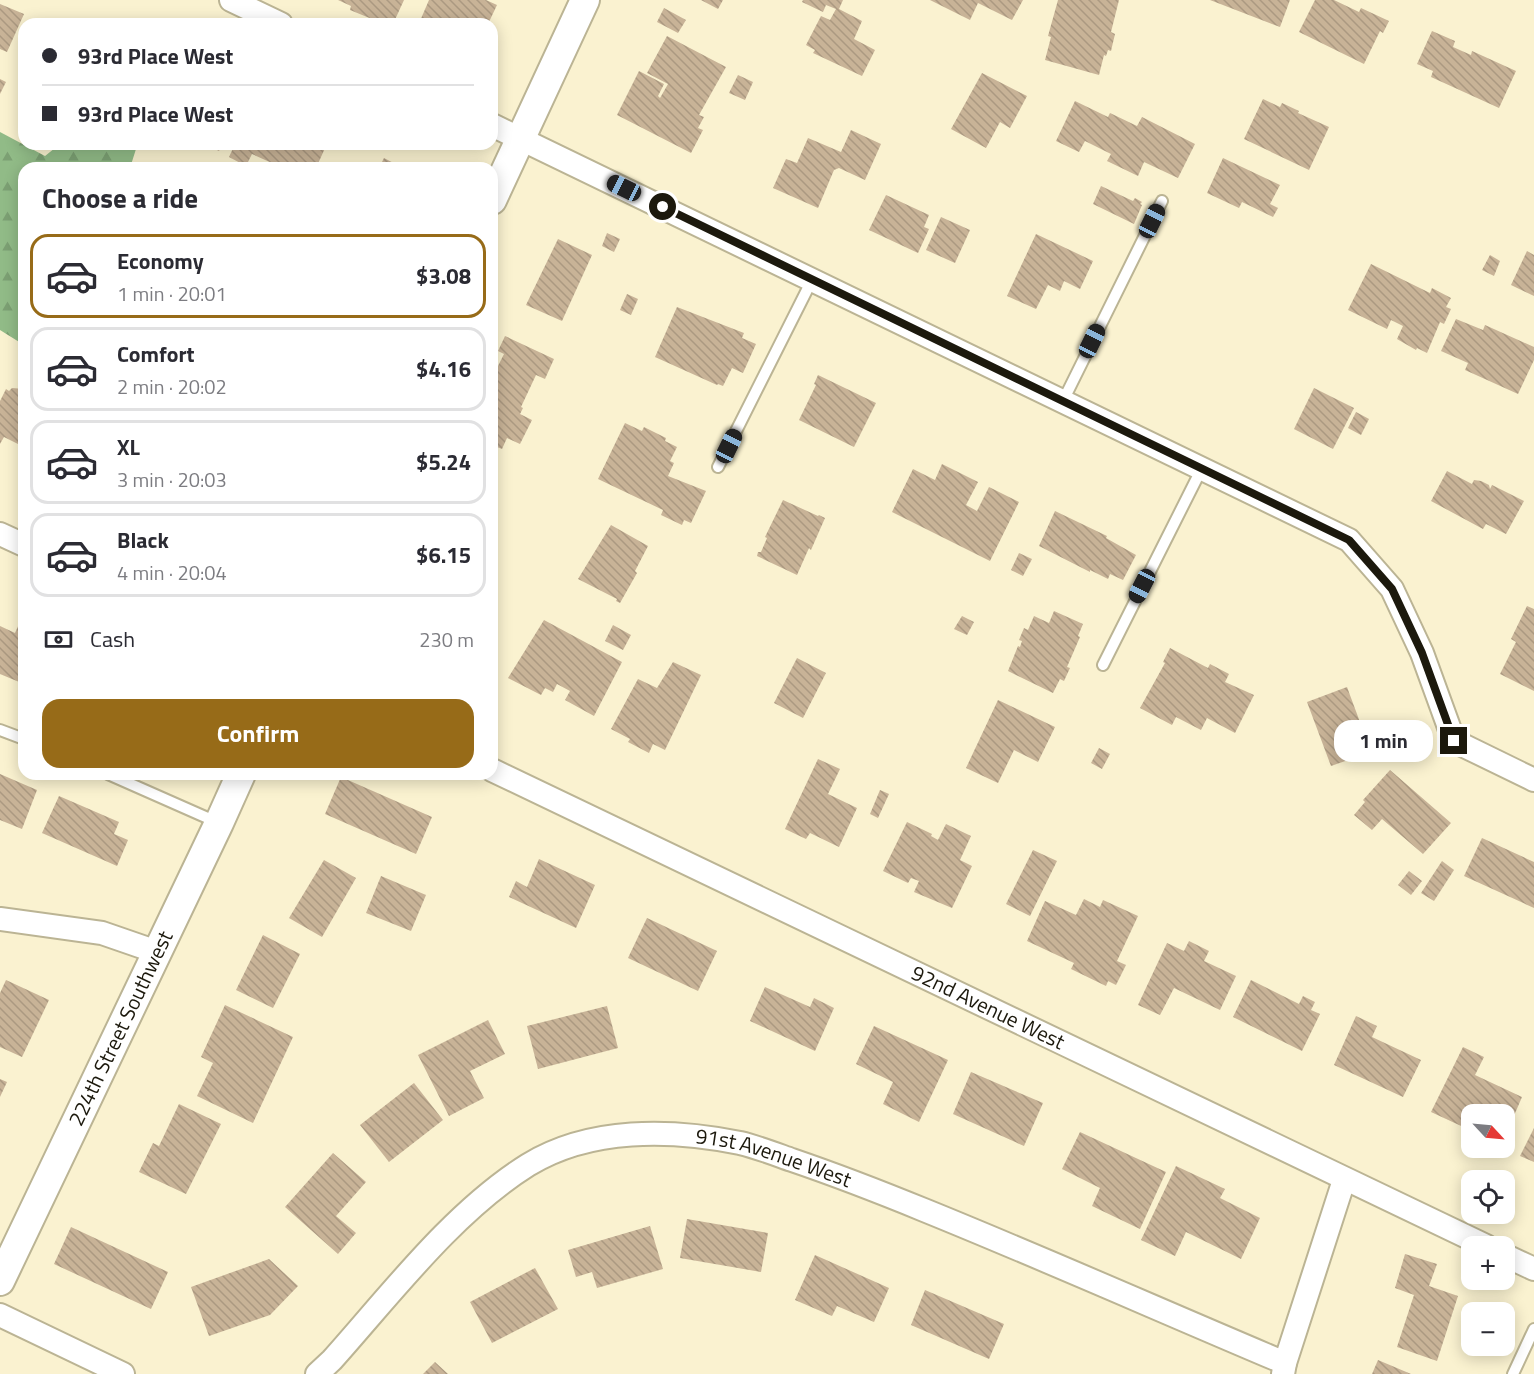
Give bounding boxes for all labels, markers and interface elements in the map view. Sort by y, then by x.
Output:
text: 93rd Place West [78,39,233,73]
text: 93rd Place West [78,97,233,131]
car [604,172,644,204]
text: Choose a ride [42,177,198,218]
route start [649,193,676,220]
car [1136,201,1168,241]
text: Economy [117,244,204,278]
icon: car [45,249,99,303]
text: $3.08 [416,259,471,293]
text: 1 min · 20:01 [117,278,227,309]
car [1076,321,1108,361]
text: Comfort [117,337,195,371]
icon: car [45,342,99,396]
text: $4.16 [416,352,471,386]
text: 2 min · 20:02 [117,371,227,402]
car [713,426,745,466]
text: XL [117,430,140,464]
icon: car [45,435,99,489]
text: $5.24 [416,445,471,479]
text: 3 min · 20:03 [117,464,227,495]
text: Black [117,523,169,557]
icon: car [45,528,99,582]
text: $6.15 [416,538,471,572]
text: 4 min · 20:04 [117,557,227,588]
car [1126,566,1158,606]
text: Cash [90,622,135,656]
icon: cash [42,623,75,656]
text: 230 m [419,624,474,655]
button: Confirm [42,699,474,768]
callout: 1 min [1334,720,1433,762]
text: 1 min [1359,725,1408,756]
route end [1440,727,1467,754]
street label: 224th Street Southwest [59,924,181,1131]
street label: 92nd Avenue West [906,956,1071,1057]
north arrow [1461,1104,1515,1158]
map controls [1461,1104,1515,1356]
street label: 91st Avenue West [694,1119,857,1195]
button: locate [1461,1170,1515,1224]
button: + [1461,1236,1515,1290]
button: − [1461,1302,1515,1356]

